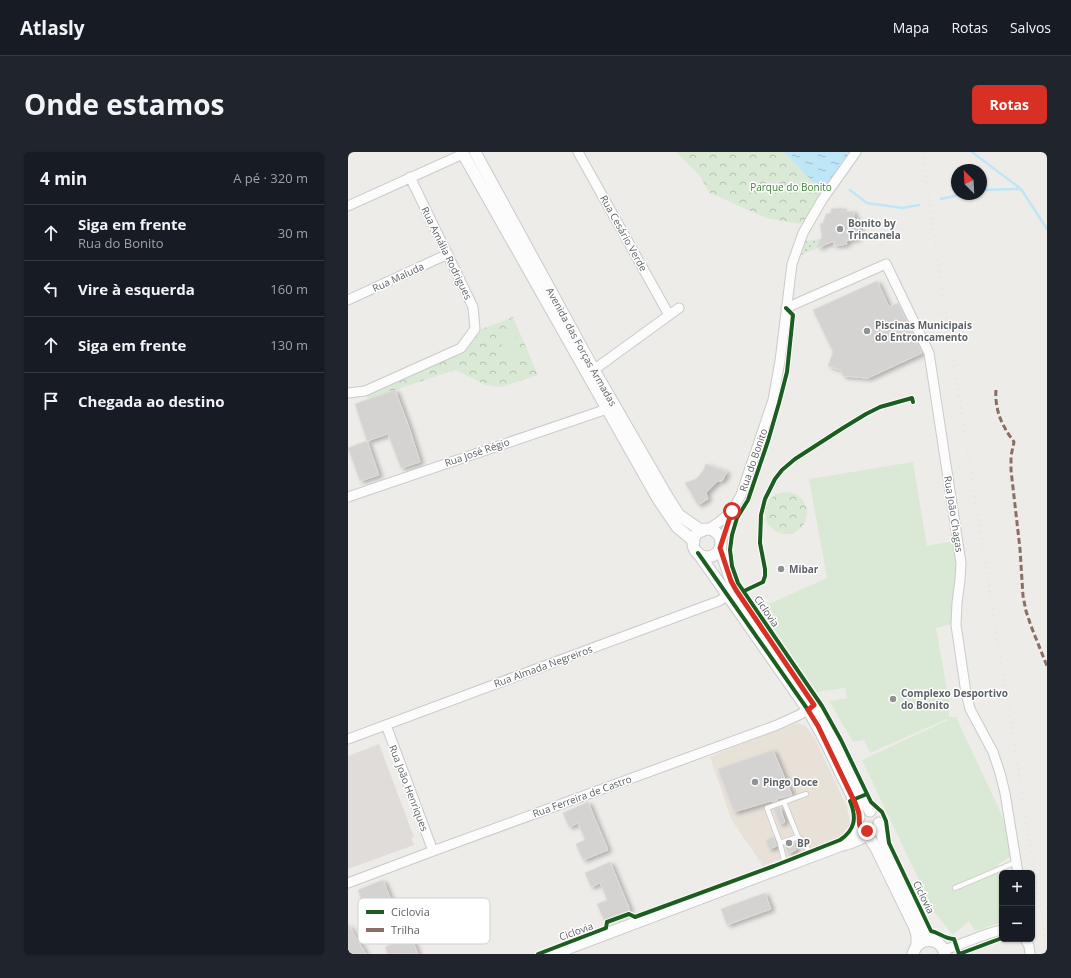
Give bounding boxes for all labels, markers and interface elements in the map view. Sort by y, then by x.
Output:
text: Atlasly [20,15,85,41]
text: Mapa [893,18,929,37]
text: Rotas [951,18,988,37]
text: Salvos [1010,18,1051,37]
text: Onde estamos [24,85,225,123]
button: Rotas [972,85,1047,124]
north arrow [951,164,987,200]
text: 4 min [40,167,87,190]
text: A pé · 320 m [233,169,308,187]
park label: Parque do Bonito [750,180,832,194]
street label: Rua Cesário Verde [597,192,651,274]
street label: Rua Amália Rodrigues [418,204,476,302]
text: Siga em frente [78,214,186,234]
place label: Bonito by Trincanela [848,216,901,242]
icon: ahead [40,222,62,244]
text: 30 m [278,224,308,242]
marker: Bonito by Trincanela [835,224,845,234]
text: Rua do Bonito [78,234,164,252]
street label: Rua Maluda [370,259,426,295]
icon: left [40,278,62,300]
text: Vire à esquerda [78,279,195,299]
text: 160 m [270,280,308,298]
street label: Avenida das Forças Armadas [543,285,620,409]
place label: Piscinas Municipais do Entroncamento [875,318,972,344]
marker: Piscinas Municipais do Entroncamento [862,326,872,336]
icon: ahead [40,334,62,356]
text: Siga em frente [78,335,186,355]
text: 130 m [270,336,308,354]
icon: arrive [40,390,62,412]
text: Chegada ao destino [78,391,225,411]
street label: Rua do Bonito [736,427,770,493]
street label: Rua José Régio [443,434,511,470]
street label: Rua João Chagas [941,475,967,553]
route start [723,502,741,520]
place label: Mibar [789,562,819,576]
marker: Mibar [776,564,786,574]
street label: Ciclovia [751,592,783,630]
street label: Rua Almada Negreiros [492,642,595,690]
place label: Complexo Desportivo do Bonito [901,686,1008,712]
marker: Complexo Desportivo do Bonito [888,694,898,704]
street label: Rua João Henriques [386,743,432,834]
street label: Rua Ferreira de Castro [531,772,633,820]
place label: Pingo Doce [763,775,818,789]
marker: Pingo Doce [750,777,760,787]
route end [858,822,876,840]
place label: BP [797,836,810,850]
marker: BP [784,838,794,848]
map controls [999,870,1035,942]
button: + [999,870,1035,906]
street label: Ciclovia [910,878,938,916]
legend [358,898,490,944]
text: Ciclovia [391,904,430,919]
button: − [999,906,1035,942]
street label: Ciclovia [557,918,595,944]
text: Trilha [391,922,420,937]

